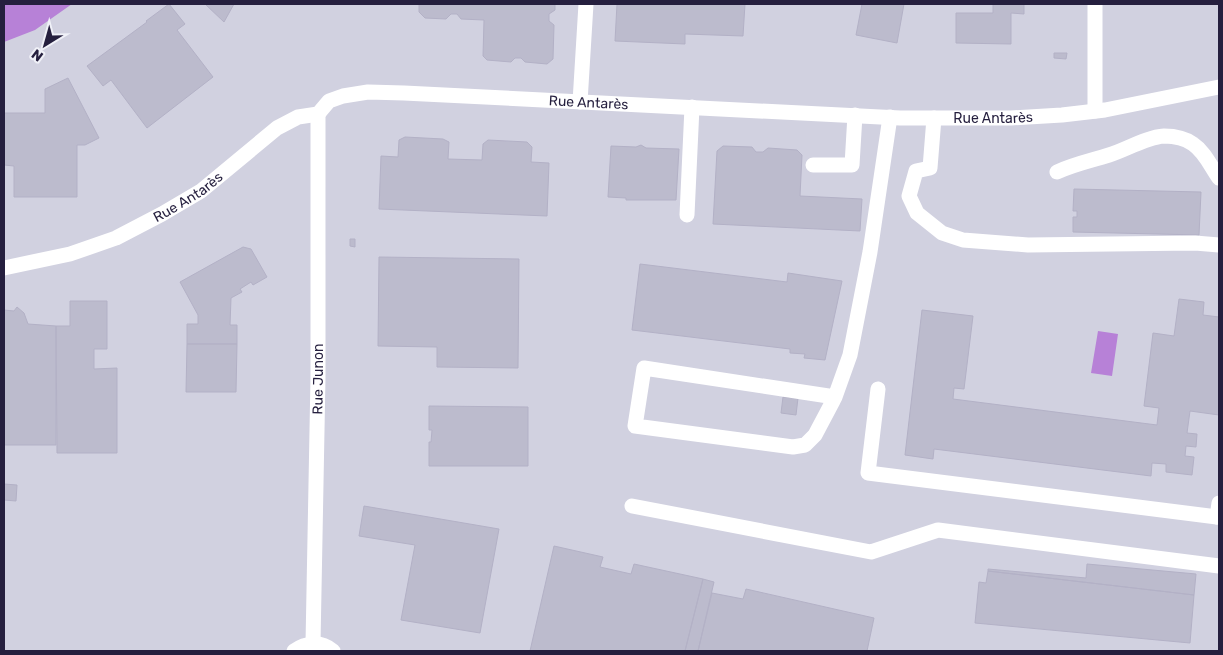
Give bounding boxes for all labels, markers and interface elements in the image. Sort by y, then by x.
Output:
north arrow [20,20,70,70]
text: N [28,45,47,65]
street label: Rue Antarès [548,92,629,113]
street label: Rue Antarès [953,109,1033,127]
street label: Rue Antarès [150,169,226,226]
street label: Rue Junon [309,343,327,415]

